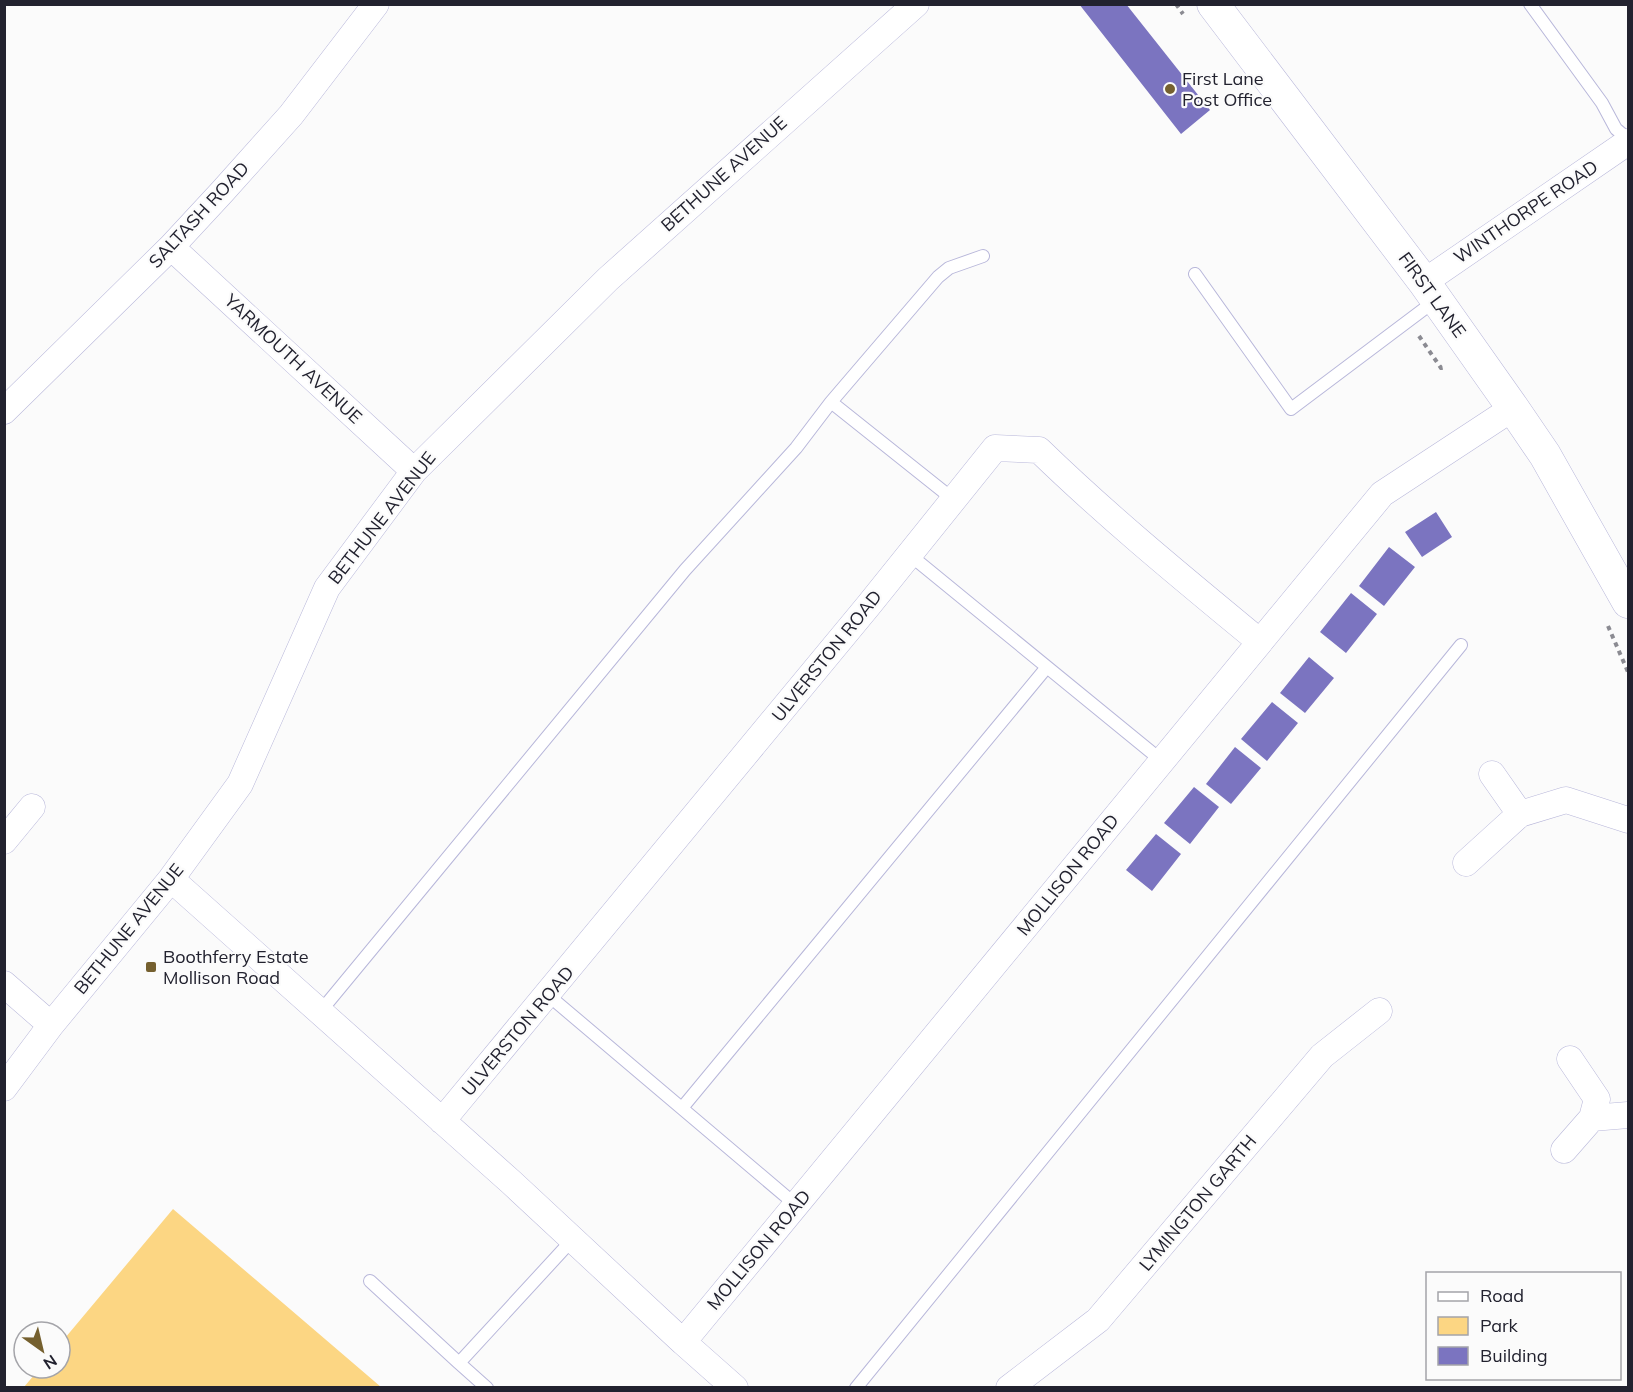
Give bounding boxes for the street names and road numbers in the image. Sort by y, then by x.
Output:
street label: BETHUNE AVENUE [656,111,791,236]
street label: WINTHORPE ROAD [1449,155,1602,268]
street label: SALTASH ROAD [144,157,254,273]
street label: FIRST LANE [1394,247,1471,342]
street label: YARMOUTH AVENUE [219,288,367,428]
street label: BETHUNE AVENUE [323,447,440,588]
street label: ULVERSTON ROAD [767,585,887,726]
street label: MOLLISON ROAD [1012,809,1124,940]
street label: BETHUNE AVENUE [69,859,188,999]
street label: ULVERSTON ROAD [457,961,579,1100]
street label: LYMINGTON GARTH [1134,1130,1261,1275]
street label: MOLLISON ROAD [702,1185,816,1314]

